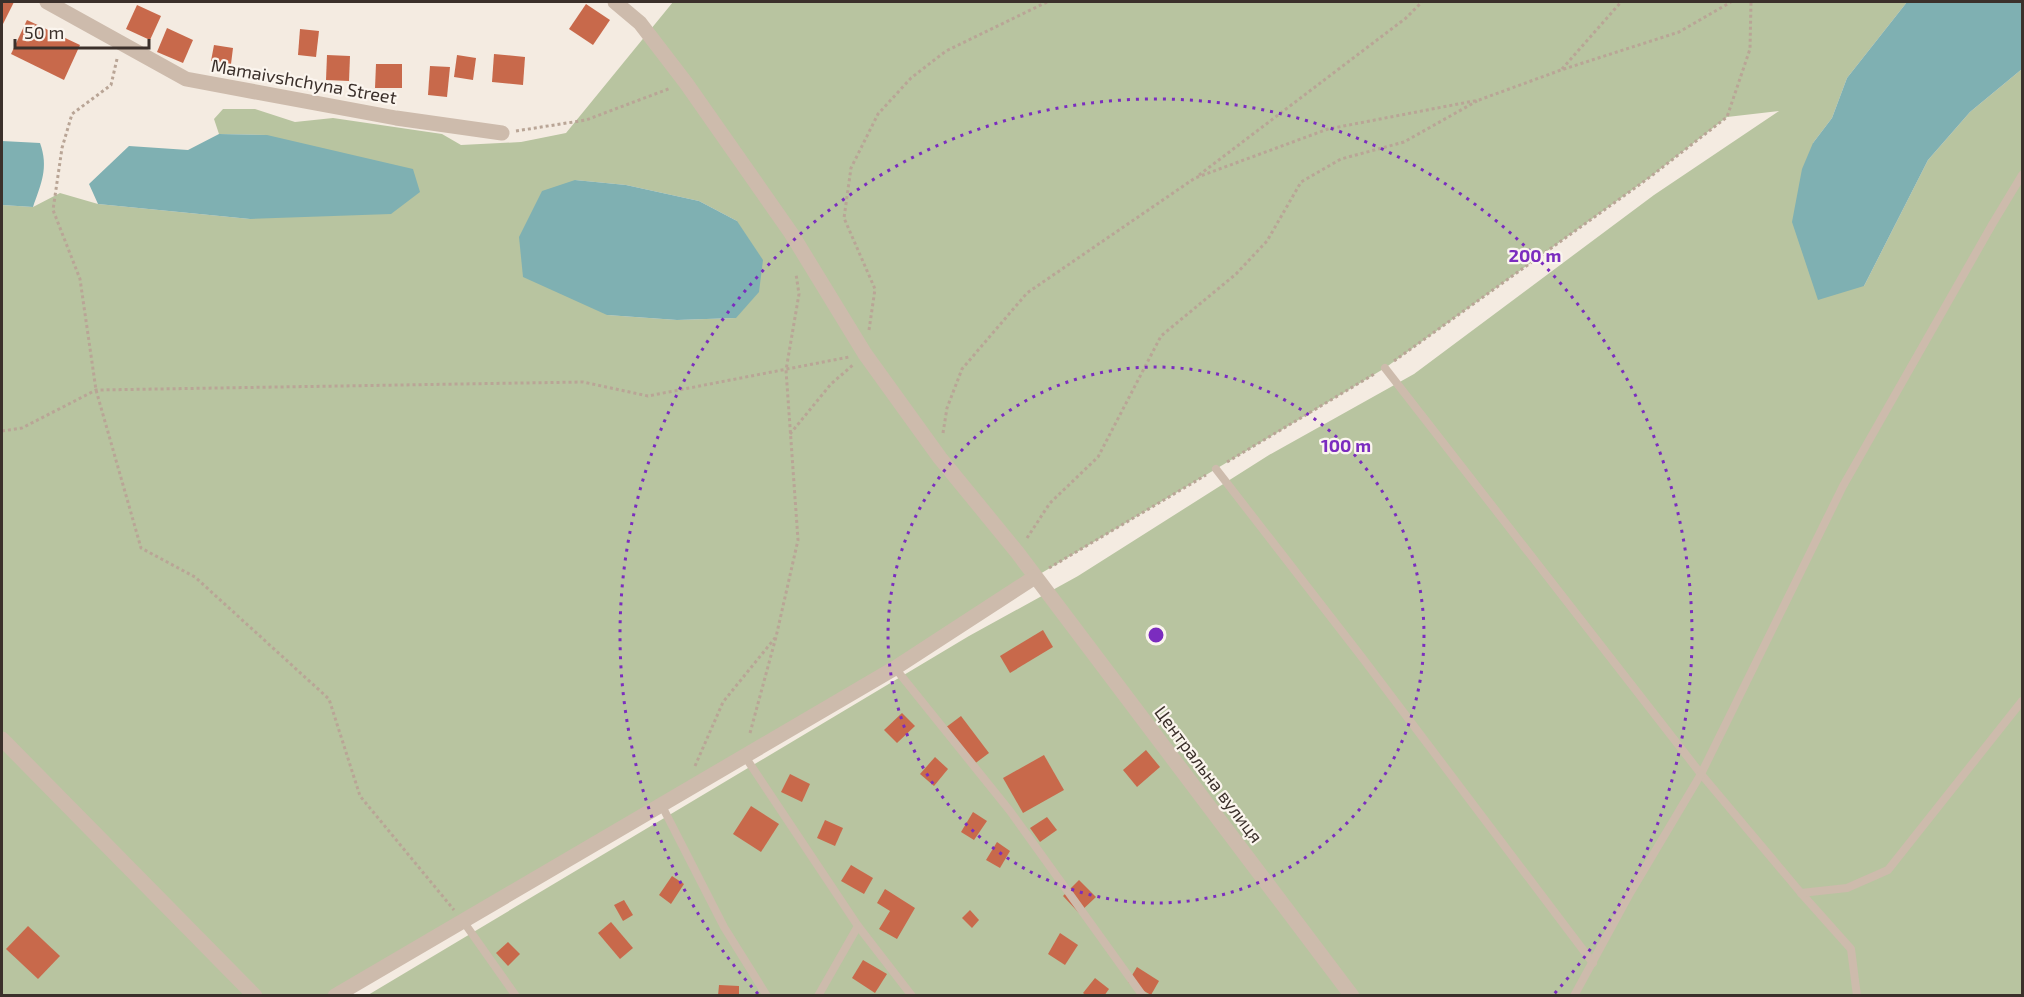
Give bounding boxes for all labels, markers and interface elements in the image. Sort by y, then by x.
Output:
scale bar [15,12,148,50]
text: 50 m [24,21,64,43]
street label: Mamaivshchyna Street [209,54,399,108]
text: 200 m [1509,244,1561,266]
text: 100 m [1321,434,1371,456]
centre of rings [1146,625,1166,645]
street label: Центральна вулиця [1150,701,1268,847]

